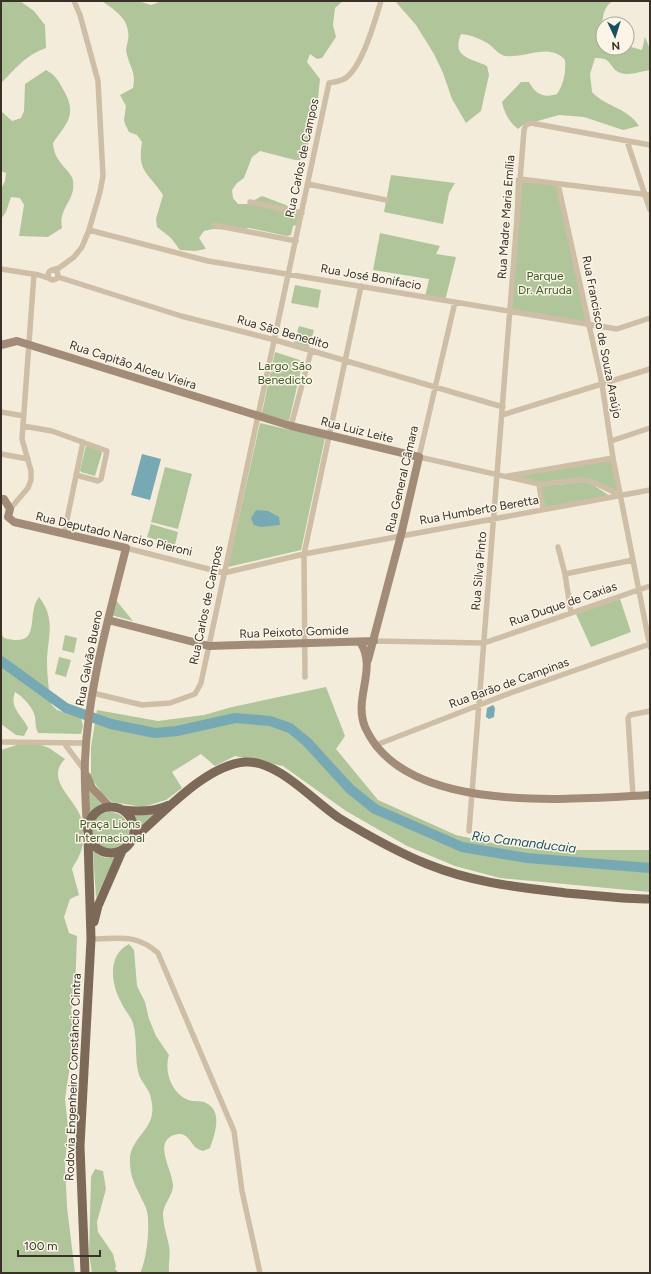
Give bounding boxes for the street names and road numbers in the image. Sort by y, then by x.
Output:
street label: Rua Carlos de Campos [283,97,322,219]
street label: Rua Madre Maria Emília [495,155,517,279]
street label: Rua Francisco de Souza Araújo [579,254,625,420]
street label: Rua José Bonifacio [320,261,423,293]
street label: Rua São Benedito [235,312,331,352]
street label: Rua Capitão Alceu Vieira [68,338,198,392]
street label: Rua Luiz Leite [319,414,395,446]
street label: Rua General Câmara [383,424,421,534]
street label: Rua Humberto Beretta [418,493,540,527]
street label: Rua Deputado Narciso Pieroni [34,509,194,559]
street label: Rua Silva Pinto [469,531,489,611]
street label: Rua Carlos de Campos [187,544,226,666]
street label: Rua Duque de Caxias [507,579,619,629]
street label: Rua Galvão Bueno [73,609,105,707]
street label: Rua Peixoto Gomide [239,623,349,641]
street label: Rua Barão de Campinas [447,655,571,711]
street label: Rodovia Engenheiro Constâncio Cintra [62,973,84,1181]

